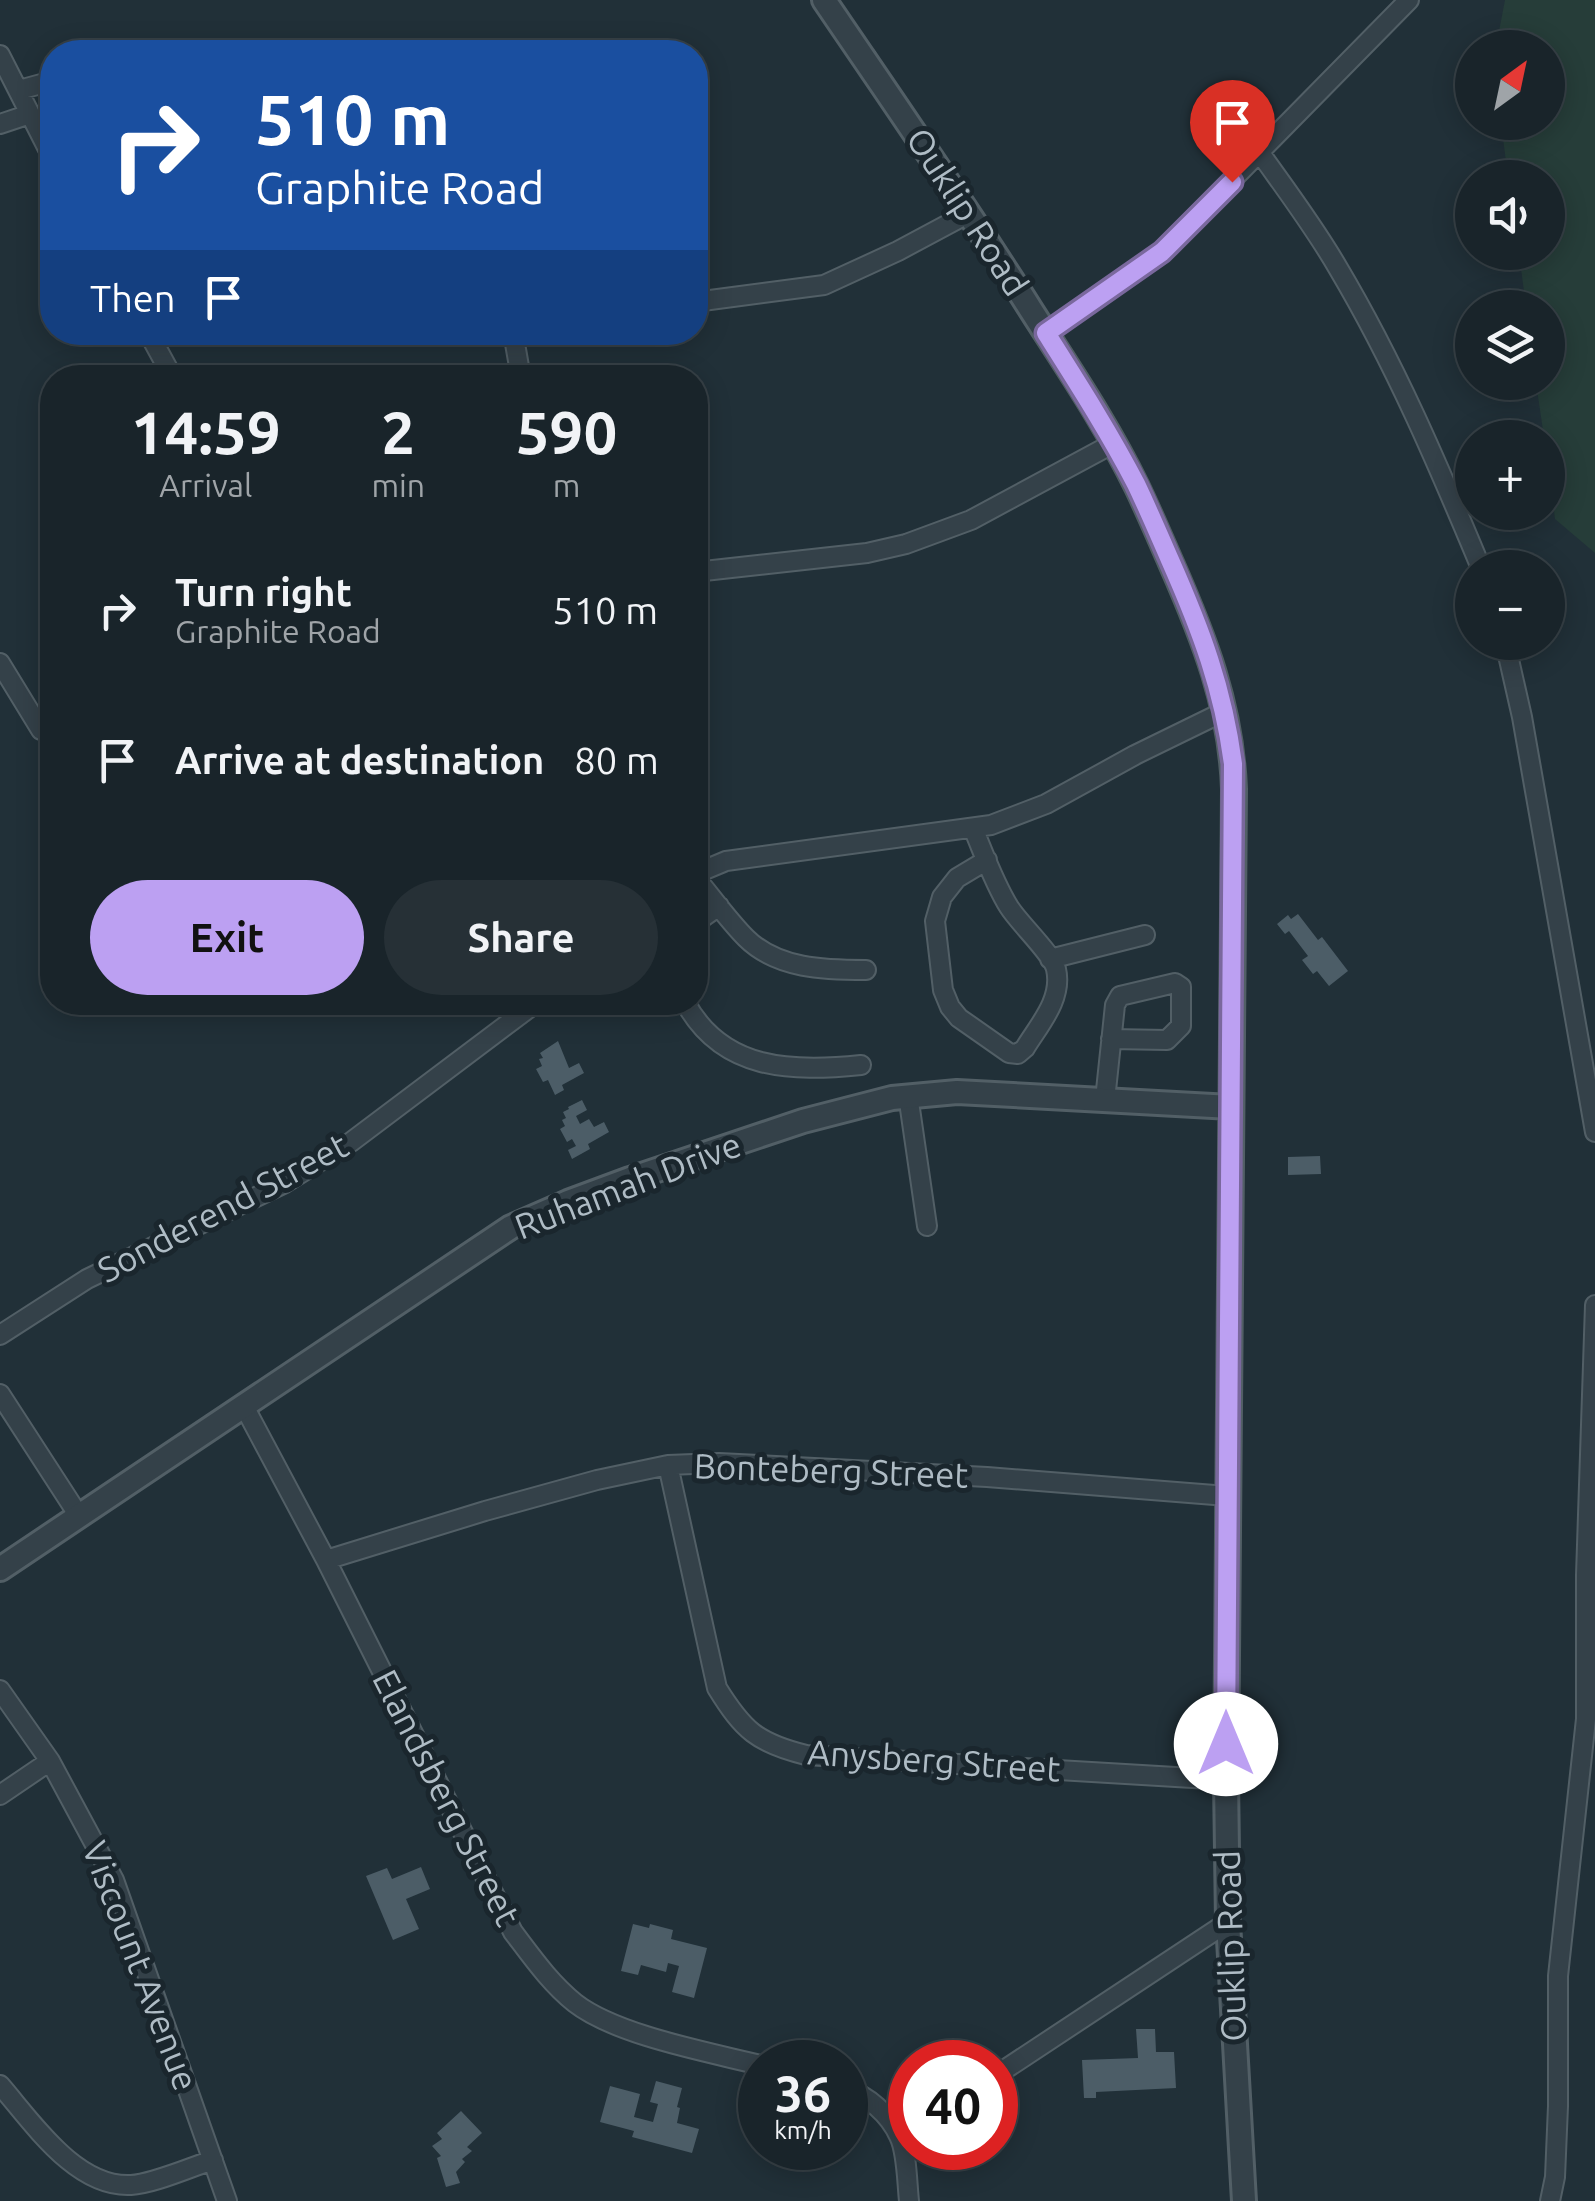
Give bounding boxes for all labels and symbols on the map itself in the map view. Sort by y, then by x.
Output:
north arrow [1455,30,1565,140]
pin [1190,80,1275,183]
street label: Ouklip Road [899,120,1037,303]
street label: Sonderend Street [91,1124,355,1290]
street label: Ruhamah Drive [509,1124,746,1247]
street label: Bonteberg Street [693,1445,969,1495]
street label: Elandsberg Street [365,1663,529,1932]
position arrow [1174,1692,1278,1796]
street label: Anysberg Street [806,1731,1062,1789]
street label: Viscount Avenue [75,1836,207,2096]
street label: Ouklip Road [1207,1850,1253,2043]
speed limit sign: 40 [888,2040,1018,2170]

